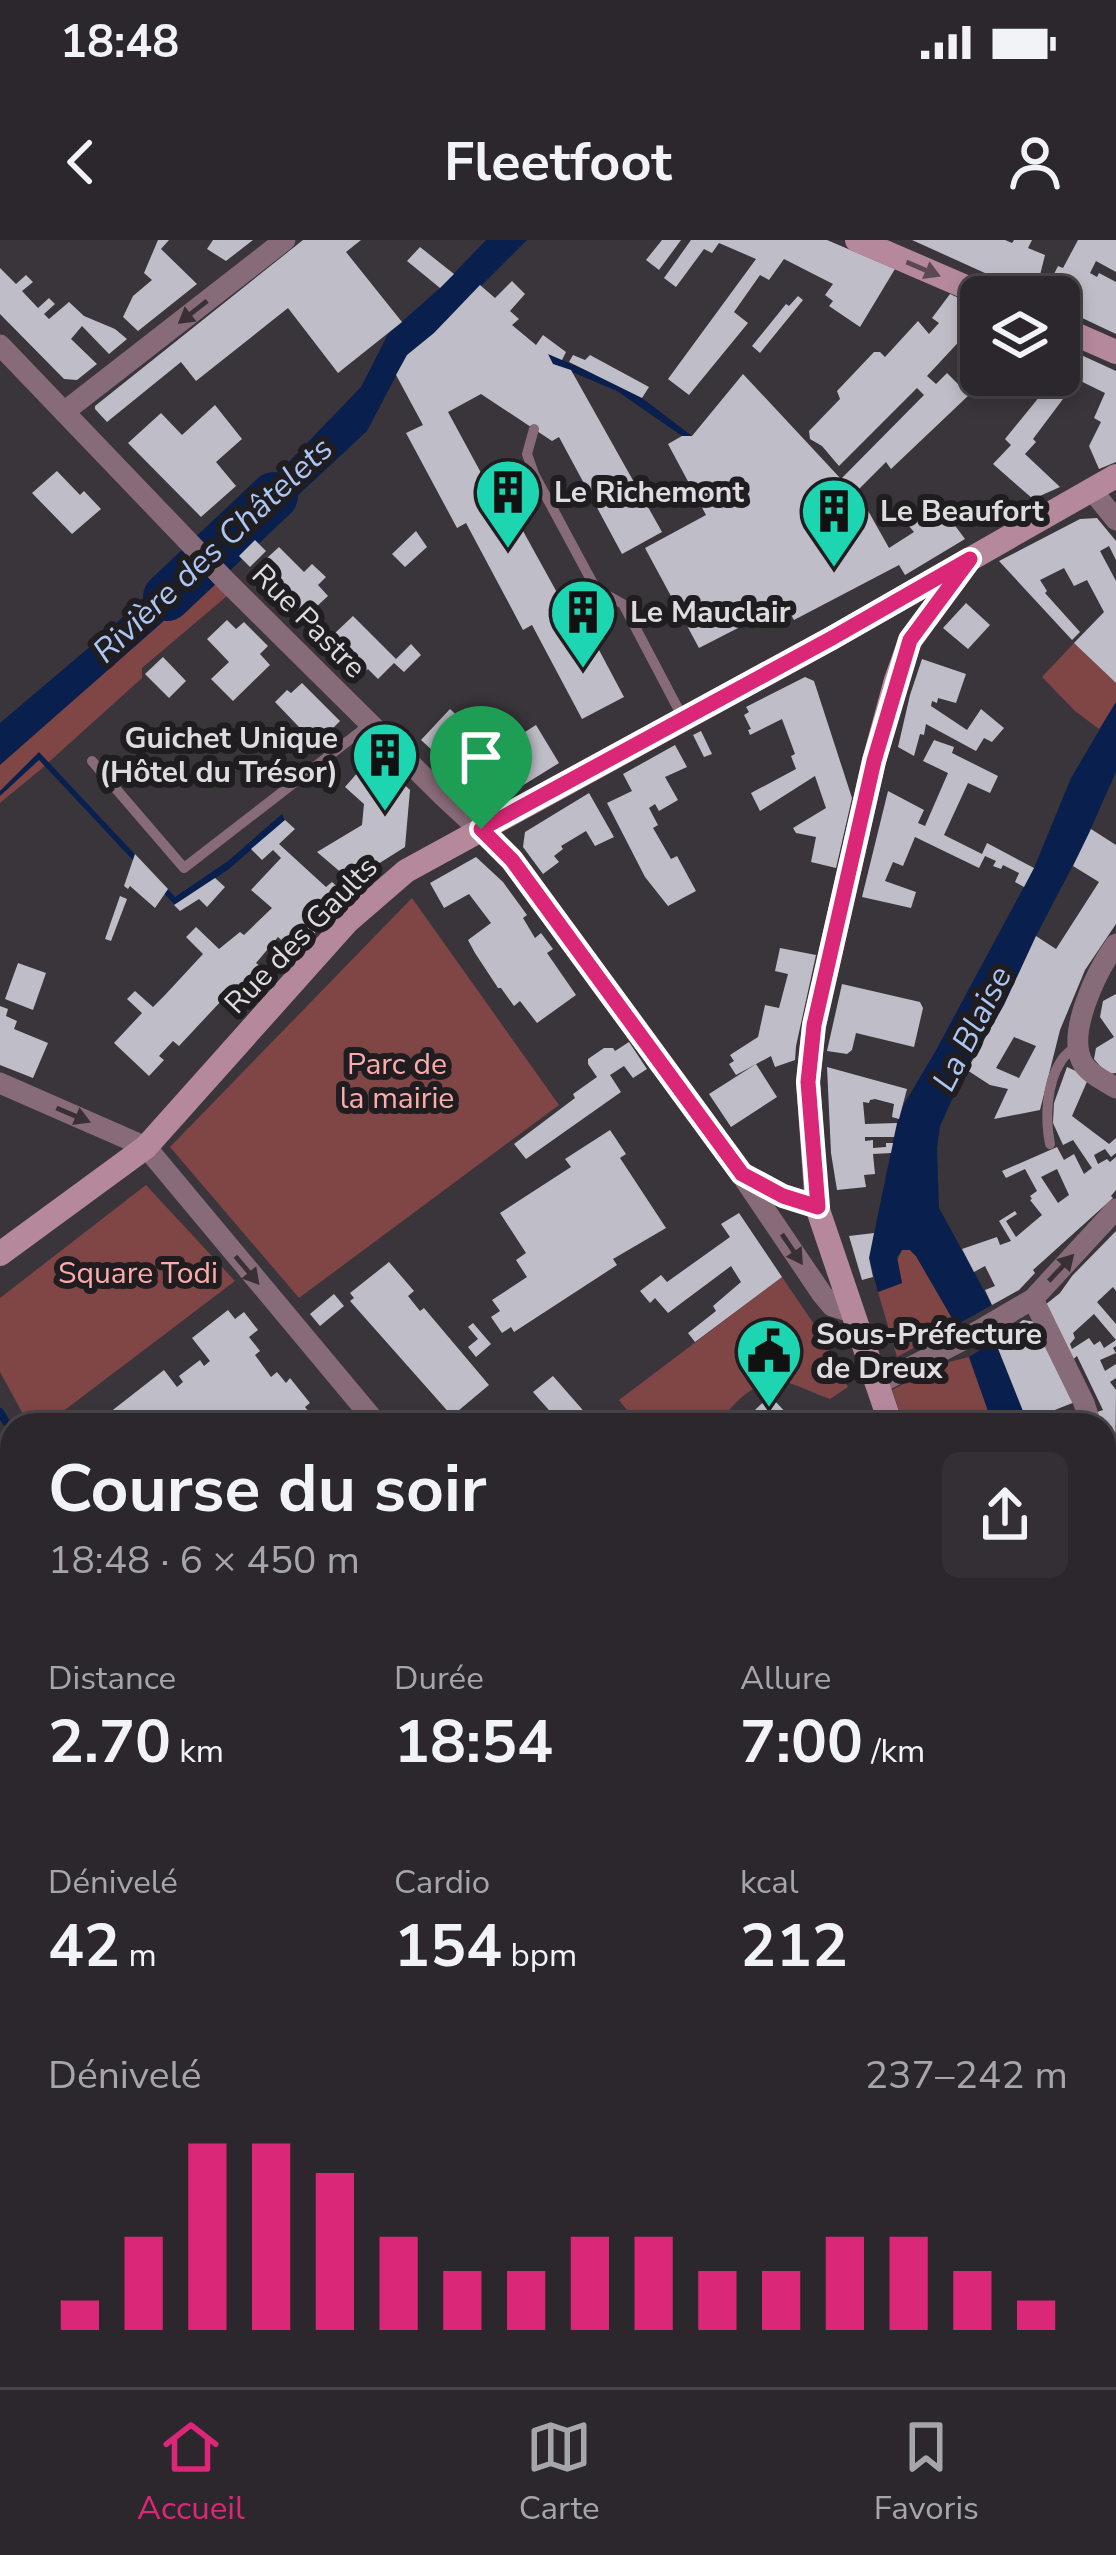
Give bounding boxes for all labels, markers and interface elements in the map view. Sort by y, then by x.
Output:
text: 18:48 [60,12,179,73]
text: Fleetfoot [444,125,672,199]
icon: back [48,129,114,195]
icon: person [1002,129,1068,195]
one-way arrow [905,259,940,279]
map controls [960,276,1080,396]
button: layers [960,276,1080,396]
one-way arrow [178,299,209,324]
water label: Rivière des Châtelets [83,427,343,673]
building icon: Le Richemont [473,457,543,551]
place label: Le Richemont [554,472,744,513]
building icon: Le Beaufort [799,476,869,570]
place label: Le Beaufort [880,491,1044,532]
street label: Rue Pastre [243,555,375,687]
building icon: Le Mauclair [548,577,618,671]
place label: Le Mauclair [630,592,791,633]
pin [430,706,532,829]
place label: Guichet Unique (Hôtel du Trésor) [99,718,338,793]
building icon: Guichet Unique (Hôtel du Trésor) [350,720,420,814]
icon: arrive [448,724,514,790]
street label: Rue des Gaults [216,848,387,1023]
water label: La Blaise [922,959,1023,1099]
park label: Parc de la mairie [340,1044,454,1119]
one-way arrow [55,1106,91,1125]
one-way arrow [780,1233,802,1266]
park label: Square Todi [58,1253,218,1294]
one-way arrow [1047,1254,1075,1283]
one-way arrow [233,1255,259,1285]
place label: Sous-Préfecture de Dreux [816,1314,1042,1389]
public building icon: Sous-Préfecture de Dreux [734,1316,804,1410]
text: Course du soir [48,1444,487,1534]
button: share [942,1452,1068,1578]
text: 18:48 · 6 × 450 m [48,1534,360,1587]
text: Distance [48,1656,176,1701]
text: Durée [394,1656,484,1701]
text: Allure [740,1656,831,1701]
text: 2.70 [48,1701,171,1783]
text: 18:54 [394,1701,553,1783]
text: 7:00 [740,1701,863,1783]
text: km [171,1729,224,1774]
text: /km [863,1729,925,1774]
text: Dénivelé [48,1860,178,1905]
text: Cardio [394,1860,490,1905]
text: kcal [740,1860,799,1905]
text: 42 [48,1905,120,1987]
text: 154 [394,1905,502,1987]
text: 212 [740,1905,848,1987]
text: m [120,1933,157,1978]
text: bpm [502,1933,577,1978]
text: Dénivelé [48,2049,202,2102]
text: 237–242 m [865,2049,1068,2102]
tab: Accueil [137,2414,245,2531]
tab: Carte [519,2414,600,2531]
tab: Favoris [874,2414,979,2531]

